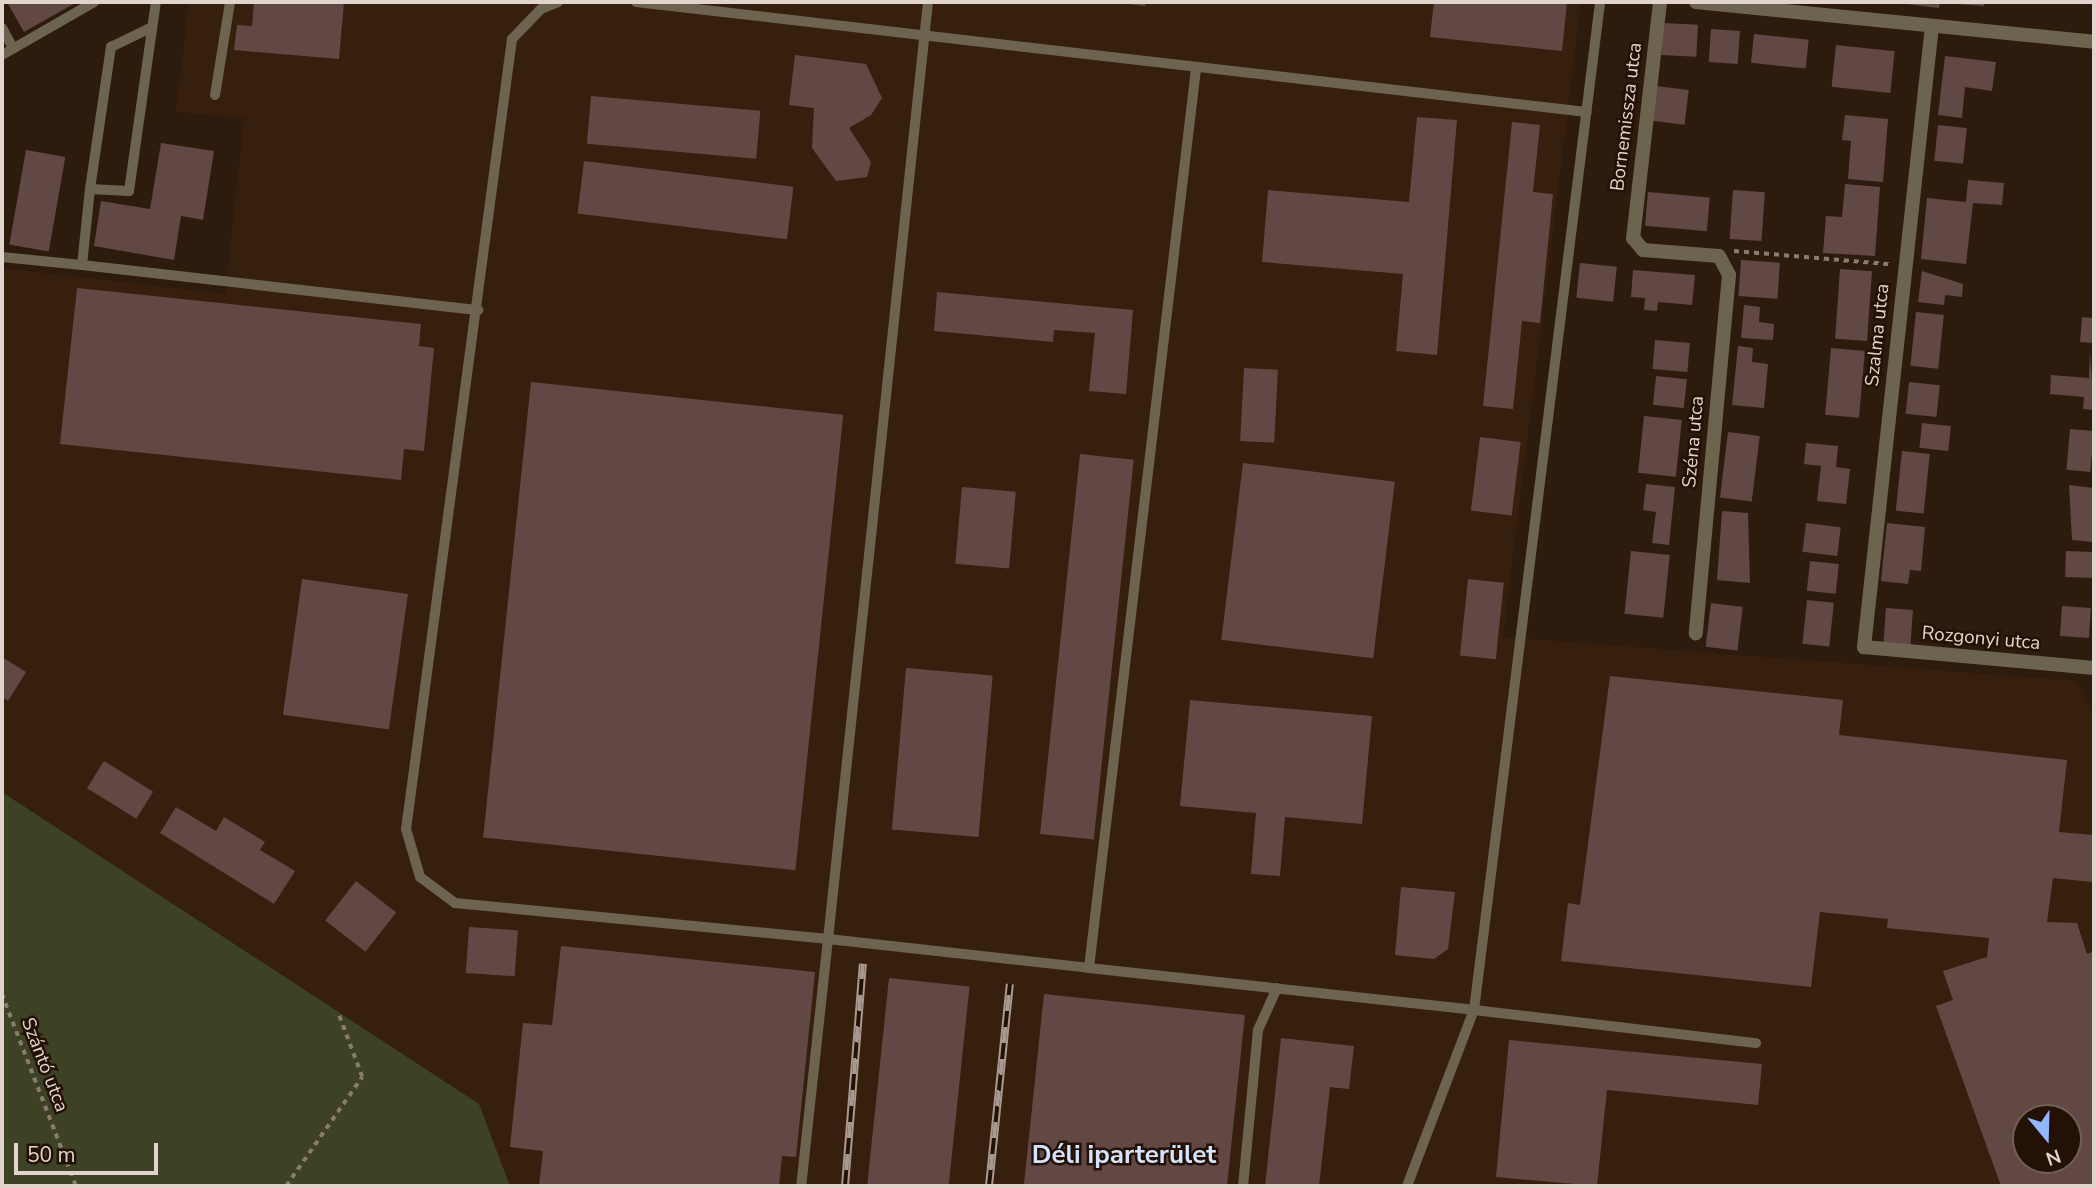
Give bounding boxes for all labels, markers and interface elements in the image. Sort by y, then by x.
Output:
street label: Bornemissza utca [1607,41,1647,193]
street label: Szalma utca [1861,282,1895,388]
street label: Széna utca [1679,395,1709,489]
street label: Rozgonyi utca [1921,622,2041,656]
street label: Szántó utca [16,1015,72,1115]
north arrow [2012,1104,2082,1174]
scale bar [18,1128,161,1172]
district label: Déli iparterület [1032,1139,1216,1171]
text: 50 m [27,1141,76,1169]
text: N [2042,1142,2064,1172]

